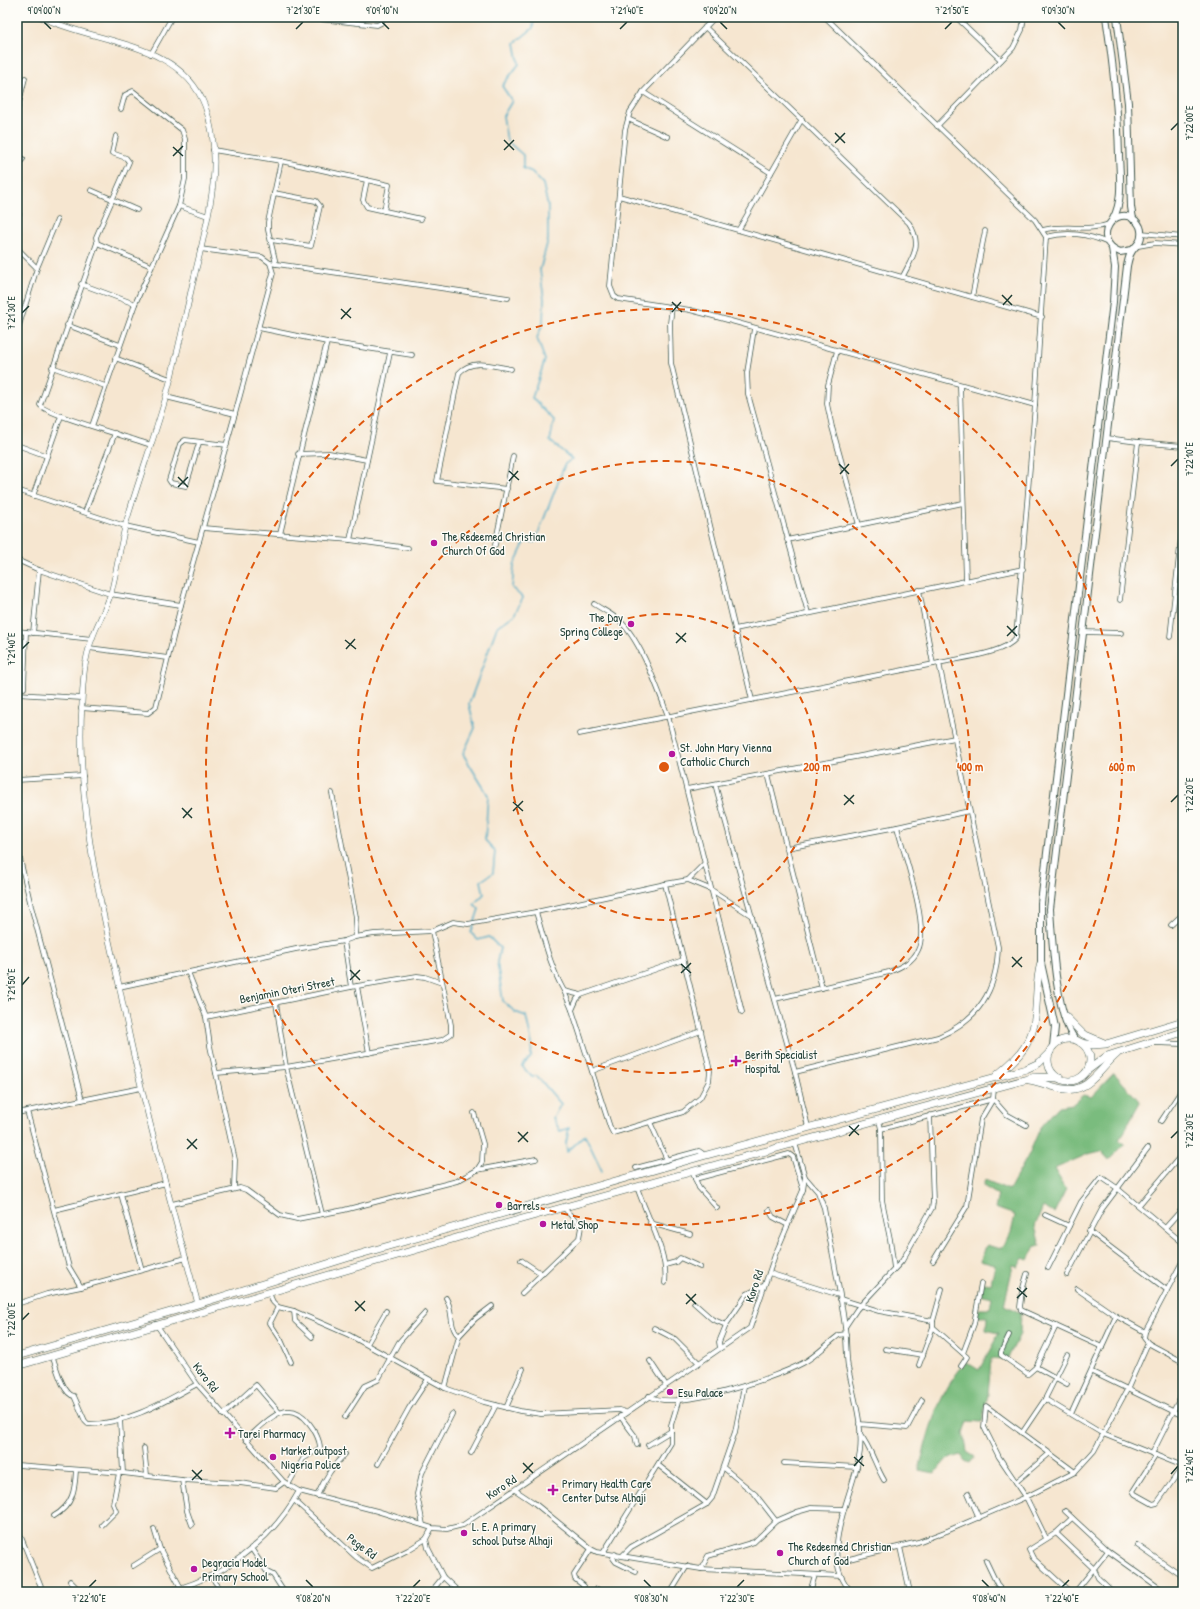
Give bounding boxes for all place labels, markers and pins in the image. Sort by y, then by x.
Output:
place label: The Redeemed Christian Church Of God [442,528,546,559]
marker: The Redeemed Christian Church Of God [429,538,439,548]
place label: The Day Spring College [560,609,623,640]
marker: The Day Spring College [626,619,636,629]
place label: St. John Mary Vienna Catholic Church [680,739,772,770]
marker: St. John Mary Vienna Catholic Church [667,749,677,759]
centre of rings [657,760,671,774]
place label: Berith Specialist Hospital [745,1046,818,1077]
marker: Berith Specialist Hospital [730,1055,742,1067]
place label: Barrels [507,1197,540,1214]
marker: Barrels [494,1200,504,1210]
place label: Metal Shop [551,1216,598,1233]
marker: Metal Shop [538,1219,548,1229]
place label: Esu Palace [678,1384,724,1401]
marker: Esu Palace [665,1387,675,1397]
place label: Tarei Pharmacy [238,1425,306,1442]
marker: Tarei Pharmacy [225,1428,235,1438]
place label: Market outpost Nigeria Police [281,1442,347,1473]
marker: Market outpost Nigeria Police [268,1452,278,1462]
place label: Primary Health Care Center Dutse Alhaji [562,1475,652,1506]
marker: Primary Health Care Center Dutse Alhaji [547,1484,559,1496]
place label: L. E. A primary school Dutse Alhaji [472,1518,553,1549]
marker: L. E. A primary school Dutse Alhaji [459,1528,469,1538]
place label: The Redeemed Christian Church of God [788,1538,892,1569]
marker: The Redeemed Christian Church of God [775,1548,785,1558]
place label: Degracia Model Primary School [202,1554,269,1585]
marker: Degracia Model Primary School [189,1564,199,1574]

